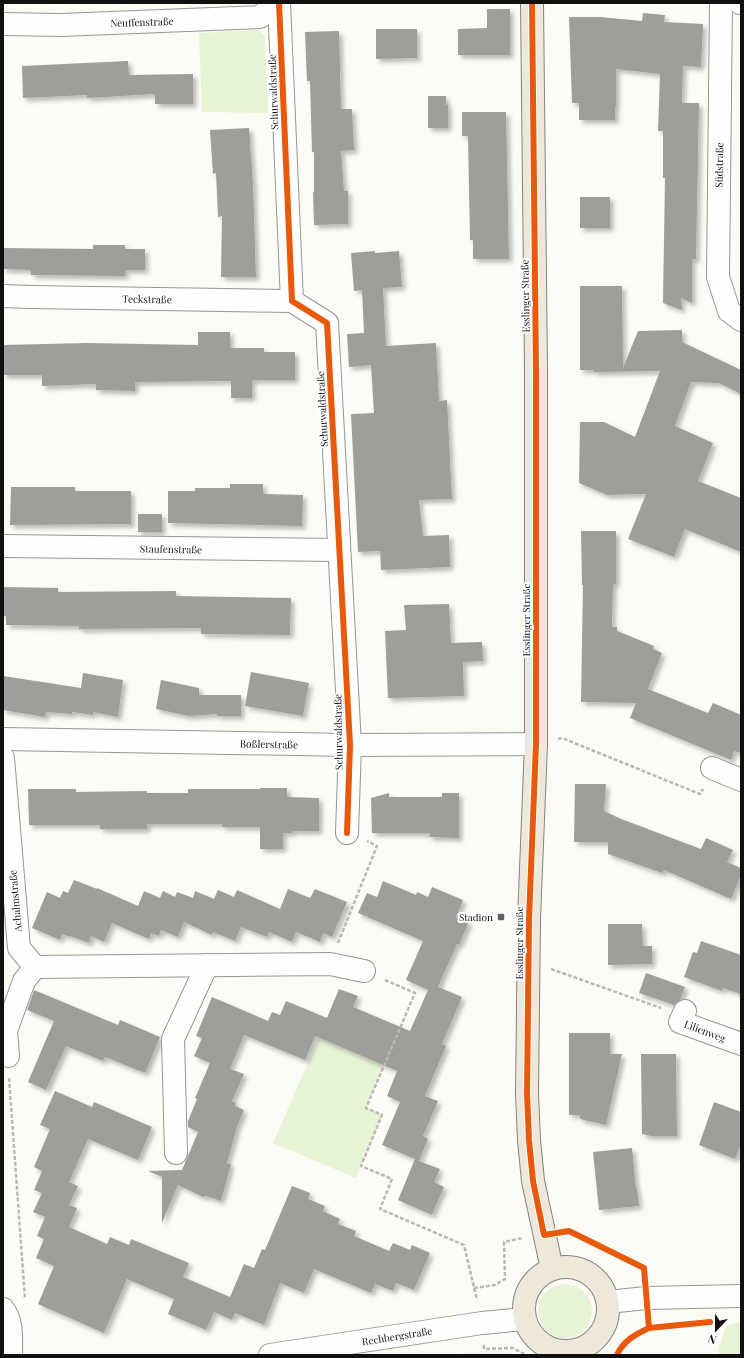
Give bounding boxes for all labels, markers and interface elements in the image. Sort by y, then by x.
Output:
street label: Neuffenstraße [110,14,174,30]
street label: Schurwaldstraße [265,54,281,130]
street label: Südstraße [712,142,726,188]
street label: Esslinger Straße [517,259,533,333]
street label: Teckstraße [122,292,172,306]
street label: Schurwaldstraße [313,371,331,447]
street label: Staufenstraße [140,541,202,557]
street label: Esslinger Straße [519,584,533,656]
street label: Schurwaldstraße [330,694,346,770]
street label: Boßlerstraße [240,736,298,752]
street label: Achalmstraße [5,869,25,934]
street label: Esslinger Straße [512,907,526,979]
place label: Stadion [459,910,493,924]
marker: Stadion [496,912,506,922]
street label: Lilienweg [682,1017,728,1046]
north arrow [696,1310,736,1350]
street label: Rechbergstraße [361,1324,433,1348]
text: N [706,1331,719,1348]

